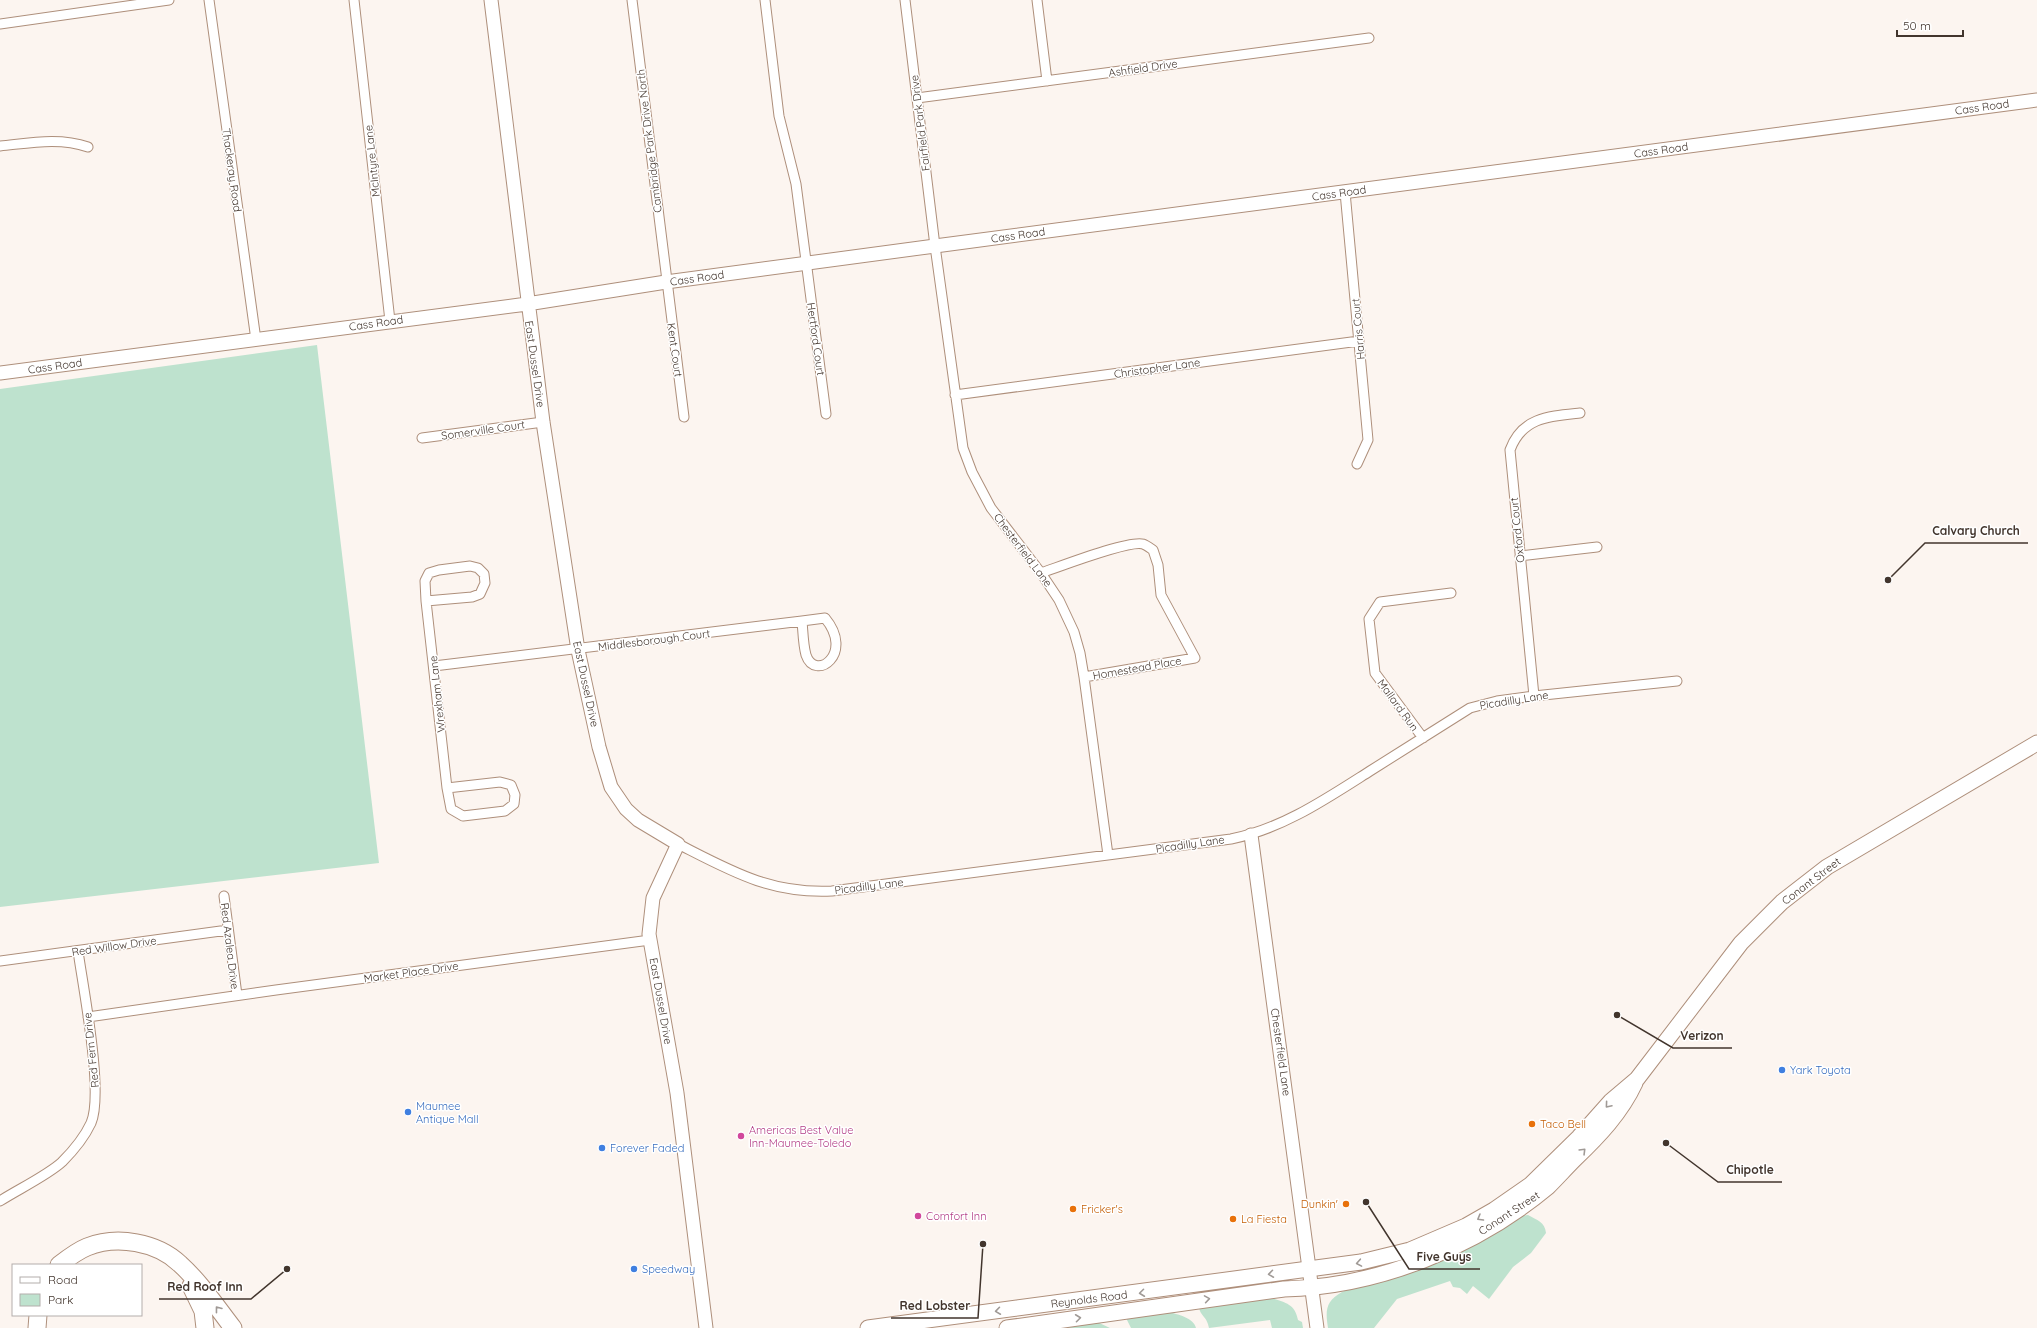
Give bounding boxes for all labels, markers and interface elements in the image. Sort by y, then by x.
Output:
scale bar [1897,12,1963,38]
text: 50 m [1903,18,1931,33]
street label: Ashfield Drive [1108,56,1178,80]
street label: Cambridge Park Drive North [633,69,665,213]
street label: Fairfield Park Drive [907,74,933,172]
street label: Cass Road [1954,96,2010,118]
street label: McIntyre Lane [361,124,383,198]
street label: Thackeray Road [219,127,245,213]
street label: Cass Road [1633,139,1689,161]
street label: Cass Road [1311,182,1367,204]
street label: Cass Road [990,224,1046,246]
street label: Cass Road [669,267,725,289]
street label: Harris Court [1348,297,1368,360]
street label: Hertford Court [804,302,828,377]
street label: Cass Road [348,312,404,334]
street label: East Dussel Drive [522,320,548,408]
street label: Kent Court [664,322,686,378]
street label: Cass Road [27,355,83,377]
street label: Christopher Lane [1113,355,1201,381]
street label: Somerville Court [440,417,526,443]
street label: Oxford Court [1507,496,1527,563]
street label: Chesterfield Lane [991,510,1055,590]
callout: Calvary Church [1925,519,2028,543]
text: Calvary Church [1932,523,2020,538]
street label: Middlesborough Court [597,626,711,654]
street label: East Dussel Drive [570,640,602,728]
street label: Homestead Place [1092,653,1182,683]
street label: Wrexham Lane [426,655,448,733]
street label: Mallard Run [1374,676,1422,734]
street label: Picadilly Lane [1479,688,1549,712]
street label: Picadilly Lane [1155,832,1225,856]
street label: Conant Street [1779,854,1843,908]
street label: Picadilly Lane [834,875,904,897]
street label: Red Azalea Drive [218,902,242,990]
street label: Red Willow Drive [71,933,157,959]
street label: East Dussel Drive [647,957,675,1045]
street label: Market Place Drive [363,958,459,986]
street label: Chesterfield Lane [1268,1007,1294,1097]
street label: Red Fern Drive [80,1012,102,1088]
callout: Verizon [1673,1024,1732,1048]
text: Verizon [1680,1028,1724,1043]
place label: Yark Toyota [1790,1063,1851,1077]
marker: Yark Toyota [1777,1065,1787,1075]
place label: Maumee Antique Mall [416,1099,479,1126]
one-way arrow [1605,1100,1612,1107]
marker: Maumee Antique Mall [403,1107,413,1117]
place label: Taco Bell [1540,1117,1586,1131]
marker: Taco Bell [1527,1119,1537,1129]
place label: Americas Best Value Inn-Maumee-Toledo [749,1123,854,1150]
marker: Americas Best Value Inn-Maumee-Toledo [736,1131,746,1141]
place label: Forever Faded [610,1141,684,1155]
marker: Forever Faded [597,1143,607,1153]
one-way arrow [1578,1148,1586,1156]
callout: Chipotle [1718,1158,1782,1182]
text: Chipotle [1726,1162,1774,1177]
street label: Conant Street [1476,1188,1542,1238]
place label: Dunkin' [1301,1197,1338,1211]
marker: Dunkin' [1341,1199,1351,1209]
place label: Fricker's [1081,1202,1123,1216]
marker: Fricker's [1068,1204,1078,1214]
place label: Comfort Inn [926,1209,986,1223]
marker: Comfort Inn [913,1211,923,1221]
place label: La Fiesta [1241,1212,1287,1226]
one-way arrow [1477,1213,1484,1221]
marker: La Fiesta [1228,1214,1238,1224]
callout: Five Guys [1409,1245,1480,1269]
text: Five Guys [1417,1249,1472,1264]
one-way arrow [1355,1258,1362,1267]
place label: Speedway [642,1262,695,1276]
legend [12,1264,142,1316]
marker: Speedway [629,1264,639,1274]
one-way arrow [1268,1270,1274,1278]
text: Road [48,1272,78,1287]
callout: Red Roof Inn [159,1275,251,1299]
text: Red Roof Inn [167,1279,243,1294]
street label: Reynolds Road [1050,1287,1128,1311]
one-way arrow [1139,1288,1145,1297]
text: Park [48,1292,73,1307]
callout: Red Lobster [891,1294,978,1318]
one-way arrow [1203,1295,1210,1304]
text: Red Lobster [900,1298,970,1313]
one-way arrow [995,1306,1001,1315]
one-way arrow [216,1307,223,1314]
one-way arrow [1075,1314,1081,1323]

